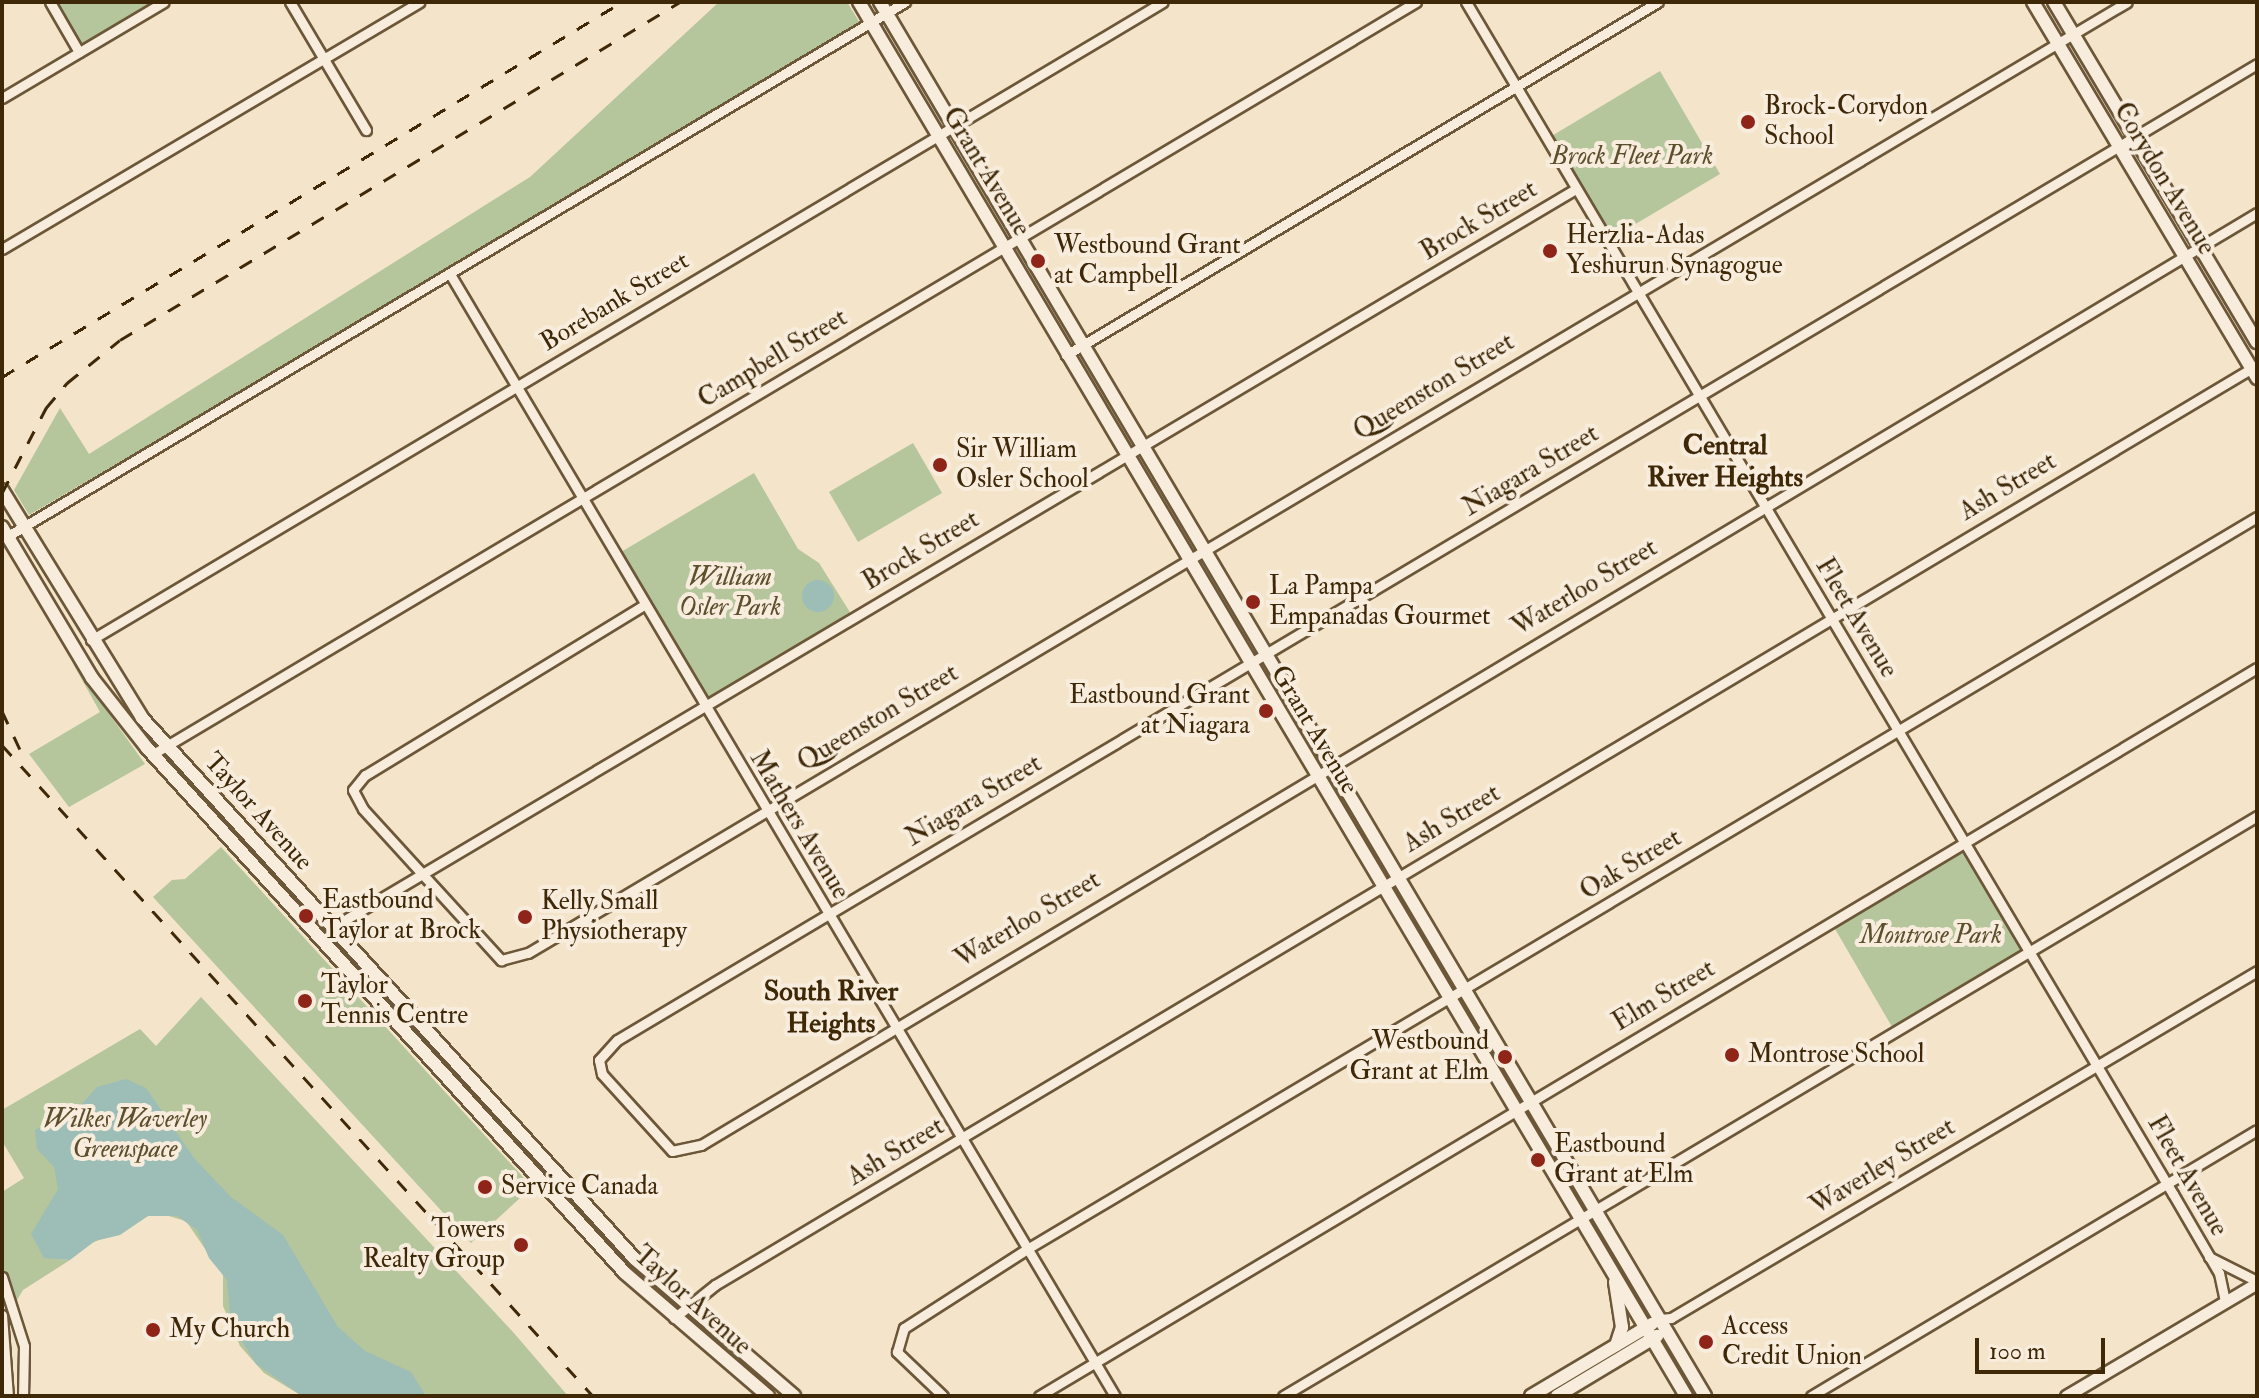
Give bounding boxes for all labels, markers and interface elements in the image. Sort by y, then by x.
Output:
place label: Brock-Corydon School [1764,91,1928,152]
street label: Corydon Avenue [2106,97,2222,261]
street label: Grant Avenue [935,102,1037,242]
marker: Brock-Corydon School [1739,113,1757,131]
park label: Brock Fleet Park [1551,141,1713,173]
street label: Brock Street [1415,174,1543,268]
place label: Herzlia-Adas Yeshurun Synagogue [1566,220,1783,282]
place label: Westbound Grant at Campbell [1054,230,1241,292]
marker: Herzlia-Adas Yeshurun Synagogue [1541,242,1559,260]
street label: Borebank Street [535,245,695,359]
marker: Westbound Grant at Campbell [1029,252,1047,270]
street label: Campbell Street [693,302,853,416]
street label: Queenston Street [1348,327,1520,447]
street label: Niagara Street [1458,418,1604,524]
district label: Central River Heights [1647,429,1803,495]
place label: Sir William Osler School [956,434,1089,496]
street label: Ash Street [1954,446,2062,528]
marker: Sir William Osler School [931,456,949,474]
street label: Brock Street [857,504,985,598]
street label: Waterloo Street [1507,533,1663,643]
street label: Fleet Avenue [1808,553,1904,683]
park label: William Osler Park [679,562,781,624]
place label: La Pampa Empanadas Gourmet [1269,571,1491,632]
marker: La Pampa Empanadas Gourmet [1244,593,1262,611]
street label: Queenston Street [792,658,964,778]
street label: Grant Avenue [1263,660,1365,800]
place label: Eastbound Grant at Niagara [1069,680,1250,742]
marker: Eastbound Grant at Niagara [1257,702,1275,720]
street label: Mathers Avenue [742,745,856,905]
street label: Taylor Avenue [197,747,319,877]
street label: Niagara Street [901,748,1047,854]
street label: Ash Street [1398,778,1506,860]
street label: Oak Street [1575,823,1687,907]
street label: Waterloo Street [950,865,1106,975]
place label: Eastbound Taylor at Brock [322,885,481,946]
place label: Kelly Small Physiotherapy [541,886,687,948]
marker: Eastbound Taylor at Brock [297,907,315,925]
marker: Kelly Small Physiotherapy [516,908,534,926]
park label: Montrose Park [1860,920,2002,952]
street label: Elm Street [1607,953,1721,1039]
place label: Taylor Tennis Centre [321,970,468,1032]
district label: South River Heights [764,975,898,1041]
marker: Taylor Tennis Centre [296,992,314,1010]
place label: Westbound Grant at Elm [1349,1026,1489,1088]
place label: Montrose School [1748,1039,1924,1071]
marker: Montrose School [1723,1046,1741,1064]
marker: Westbound Grant at Elm [1496,1048,1514,1066]
park label: Wilkes Waverley Greenspace [43,1104,207,1166]
street label: Fleet Avenue [2140,1110,2234,1242]
street label: Ash Street [842,1111,950,1193]
street label: Waverley Street [1805,1112,1961,1222]
place label: Eastbound Grant at Elm [1554,1129,1694,1190]
marker: Eastbound Grant at Elm [1529,1151,1547,1169]
place label: Service Canada [501,1171,658,1203]
marker: Service Canada [476,1178,494,1196]
place label: Towers Realty Group [363,1214,505,1276]
marker: Towers Realty Group [512,1236,530,1254]
street label: Taylor Avenue [627,1240,757,1362]
place label: Access Credit Union [1722,1311,1862,1372]
place label: My Church [169,1314,290,1346]
marker: My Church [144,1321,162,1339]
scale bar [1979,1322,2109,1372]
marker: Access Credit Union [1697,1333,1715,1351]
text: 100 m [1989,1336,2046,1367]

